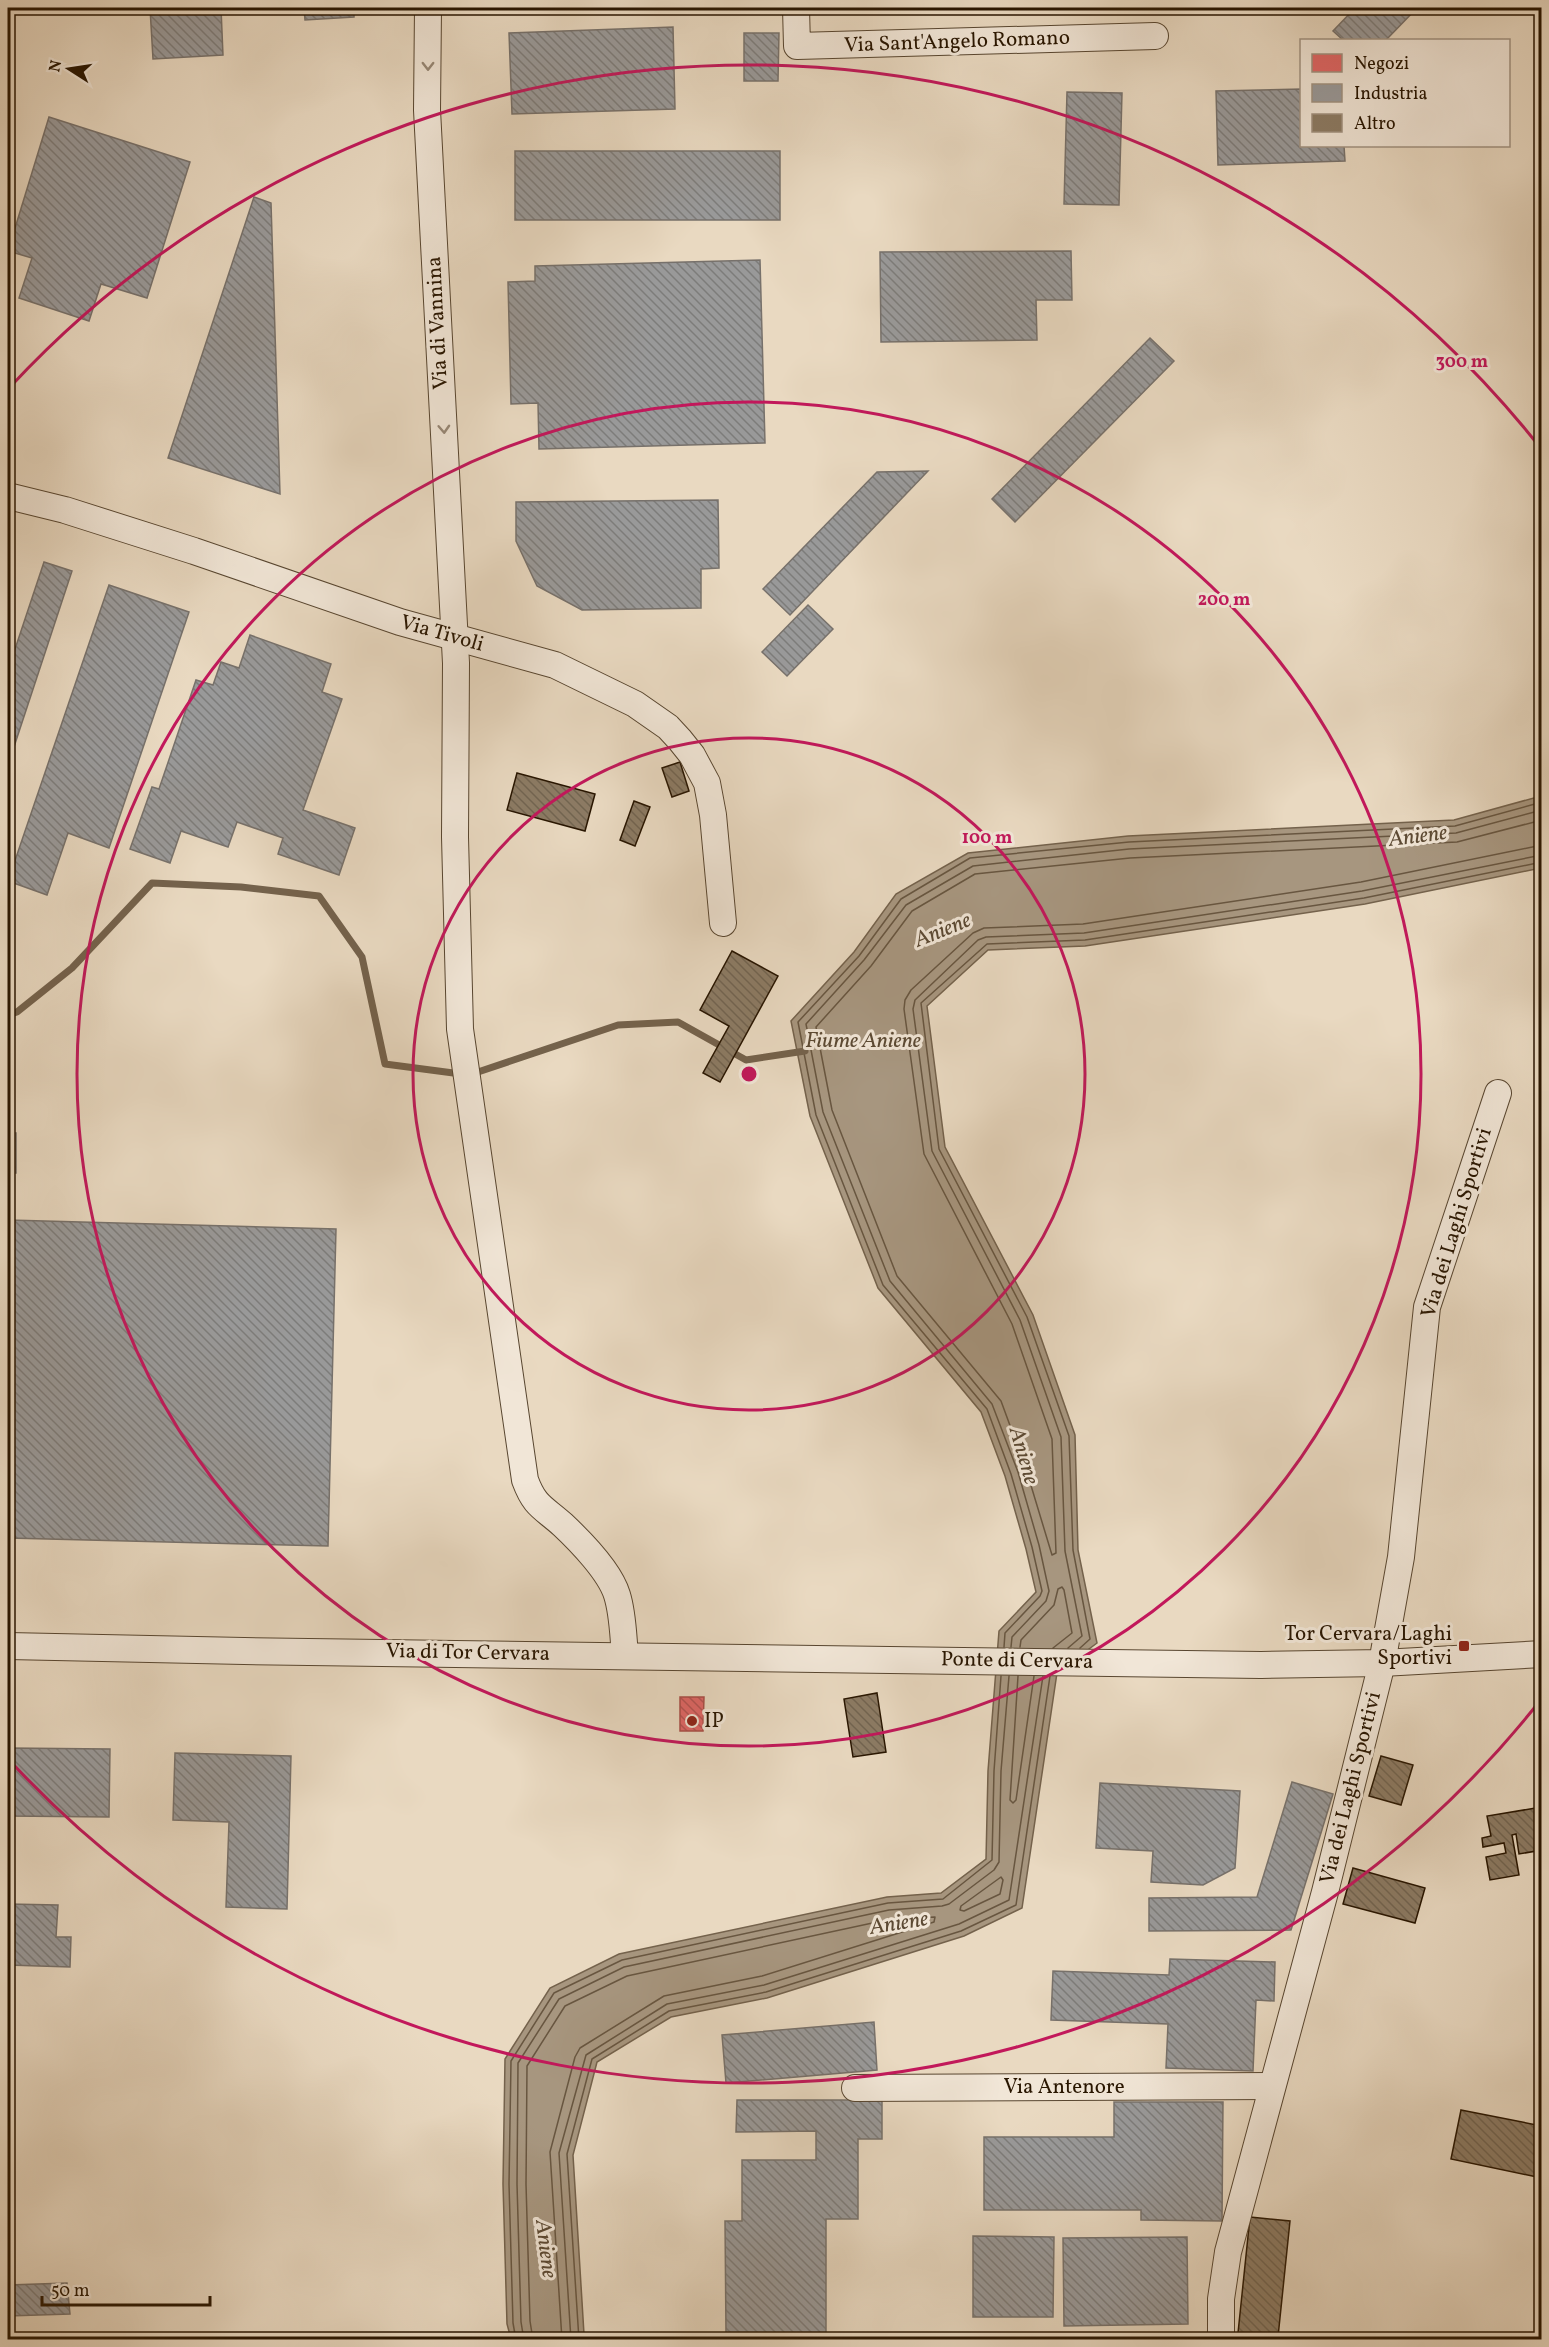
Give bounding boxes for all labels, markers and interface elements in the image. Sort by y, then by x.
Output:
street label: Via Sant'Angelo Romano [844,24,1070,60]
north arrow [39,39,99,99]
legend [1300,39,1510,147]
text: Negozi [1354,52,1409,77]
text: N [44,58,68,74]
one-way arrow [421,61,434,70]
text: Industria [1354,82,1427,107]
text: Altro [1354,112,1396,137]
street label: Via di Vannina [420,256,456,390]
text: 300 m [1436,350,1488,375]
one-way arrow [437,424,450,433]
text: 200 m [1198,588,1250,613]
street label: Via Tivoli [397,608,487,660]
water label: Aniene [1386,818,1449,856]
text: 100 m [962,826,1012,851]
water label: Aniene [909,906,976,957]
water label: Fiume Aniene [805,1026,921,1057]
centre of rings [739,1064,759,1084]
street label: Via dei Laghi Sportivi [1414,1124,1500,1322]
water label: Aniene [1000,1423,1046,1489]
place label: Tor Cervara/Laghi Sportivi [1284,1620,1452,1673]
street label: Via di Tor Cervara [386,1637,550,1669]
marker: Tor Cervara/Laghi Sportivi [1457,1639,1471,1653]
street label: Ponte di Cervara [941,1645,1093,1677]
street label: Via dei Laghi Sportivi [1313,1689,1389,1887]
place label: IP [704,1707,724,1736]
marker: IP [685,1714,699,1728]
water label: Aniene [867,1904,930,1944]
street label: Via Antenore [1003,2073,1125,2102]
water label: Aniene [526,2217,564,2280]
scale bar [42,2269,210,2307]
text: 50 m [51,2279,90,2304]

